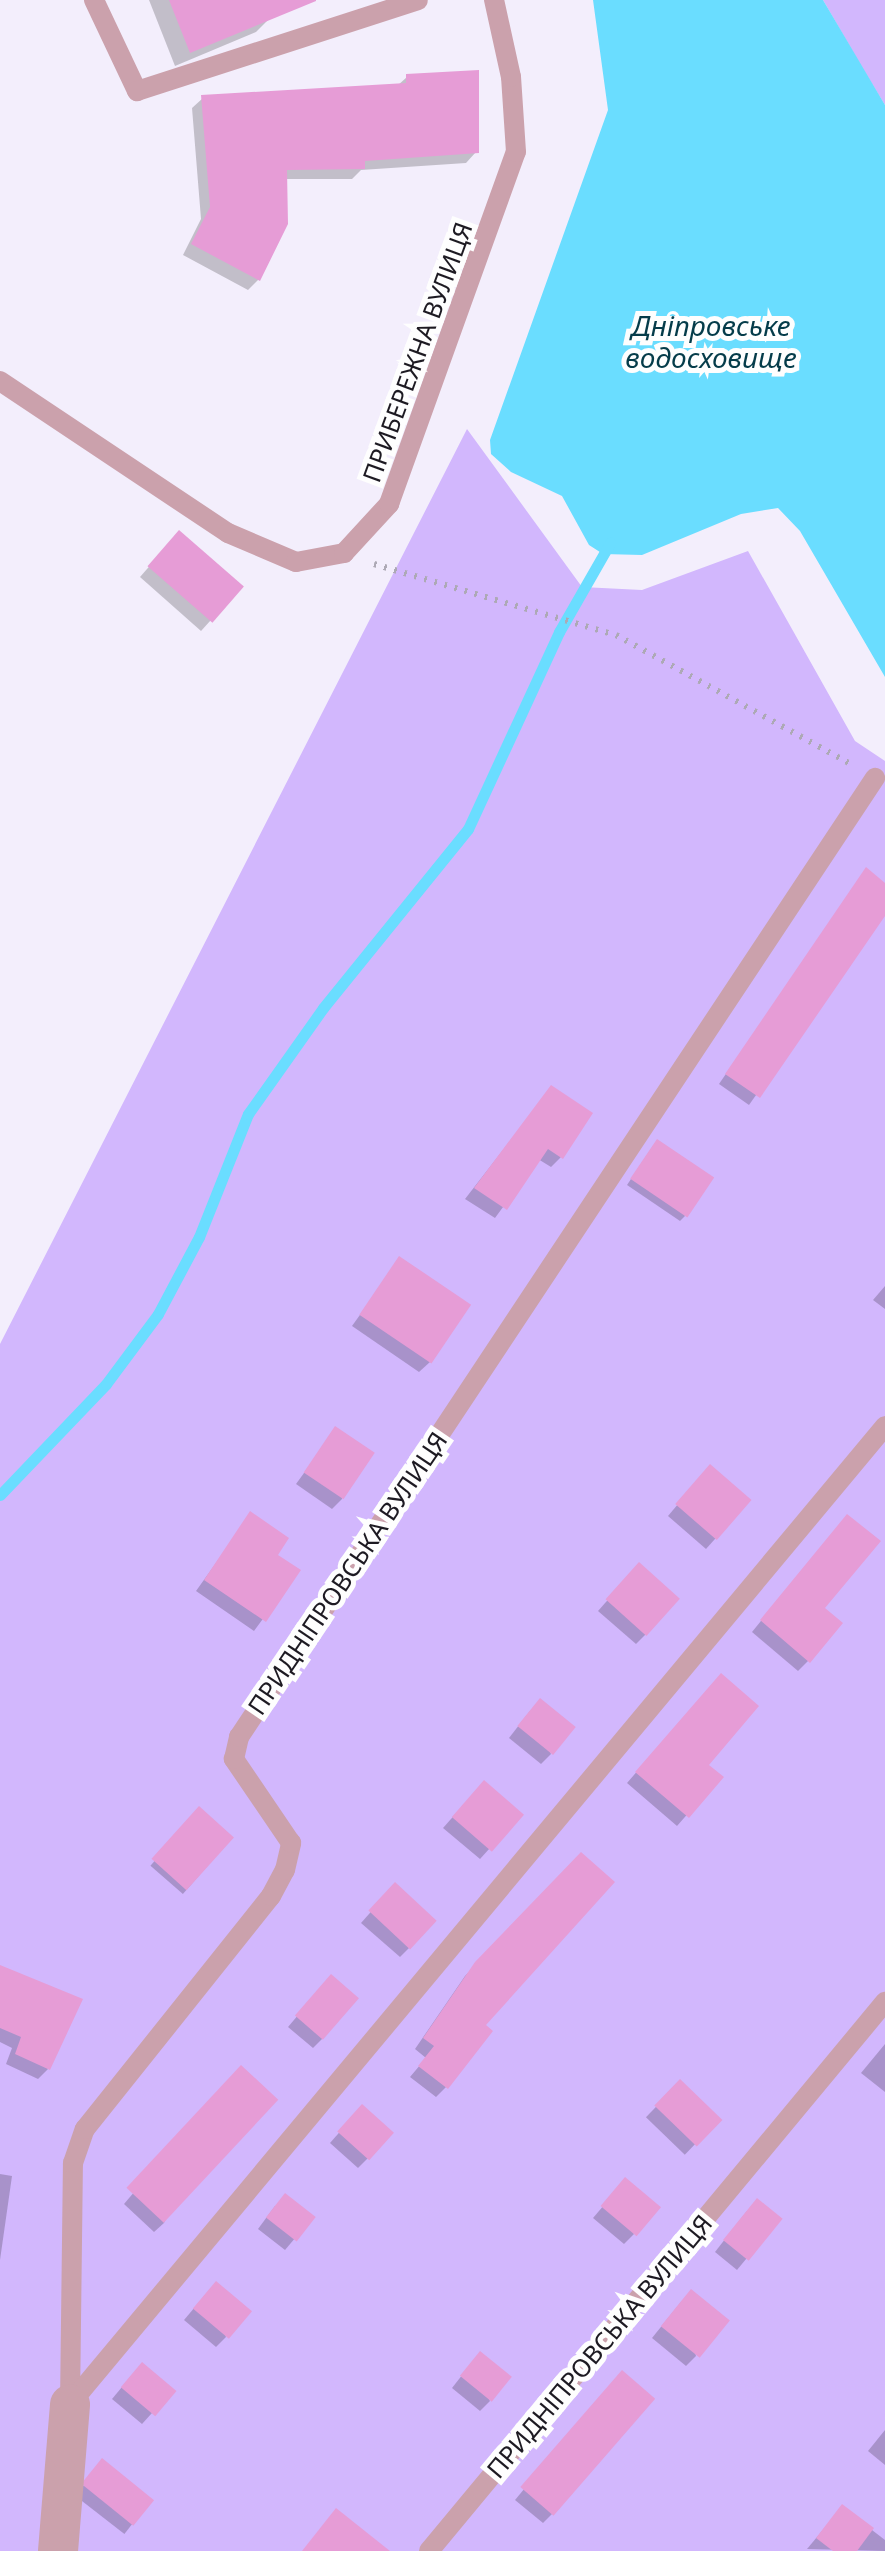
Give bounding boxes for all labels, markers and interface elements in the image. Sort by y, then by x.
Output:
street label: ПРИБЕРЕЖНА ВУЛИЦЯ [356,218,478,486]
water label: Дніпровське водосховище [625,308,797,374]
street label: ПРИДНІПРОВСЬКА ВУЛИЦЯ [241,1426,453,1720]
street label: ПРИДНІПРОВСЬКА ВУЛИЦЯ [480,2208,718,2484]

